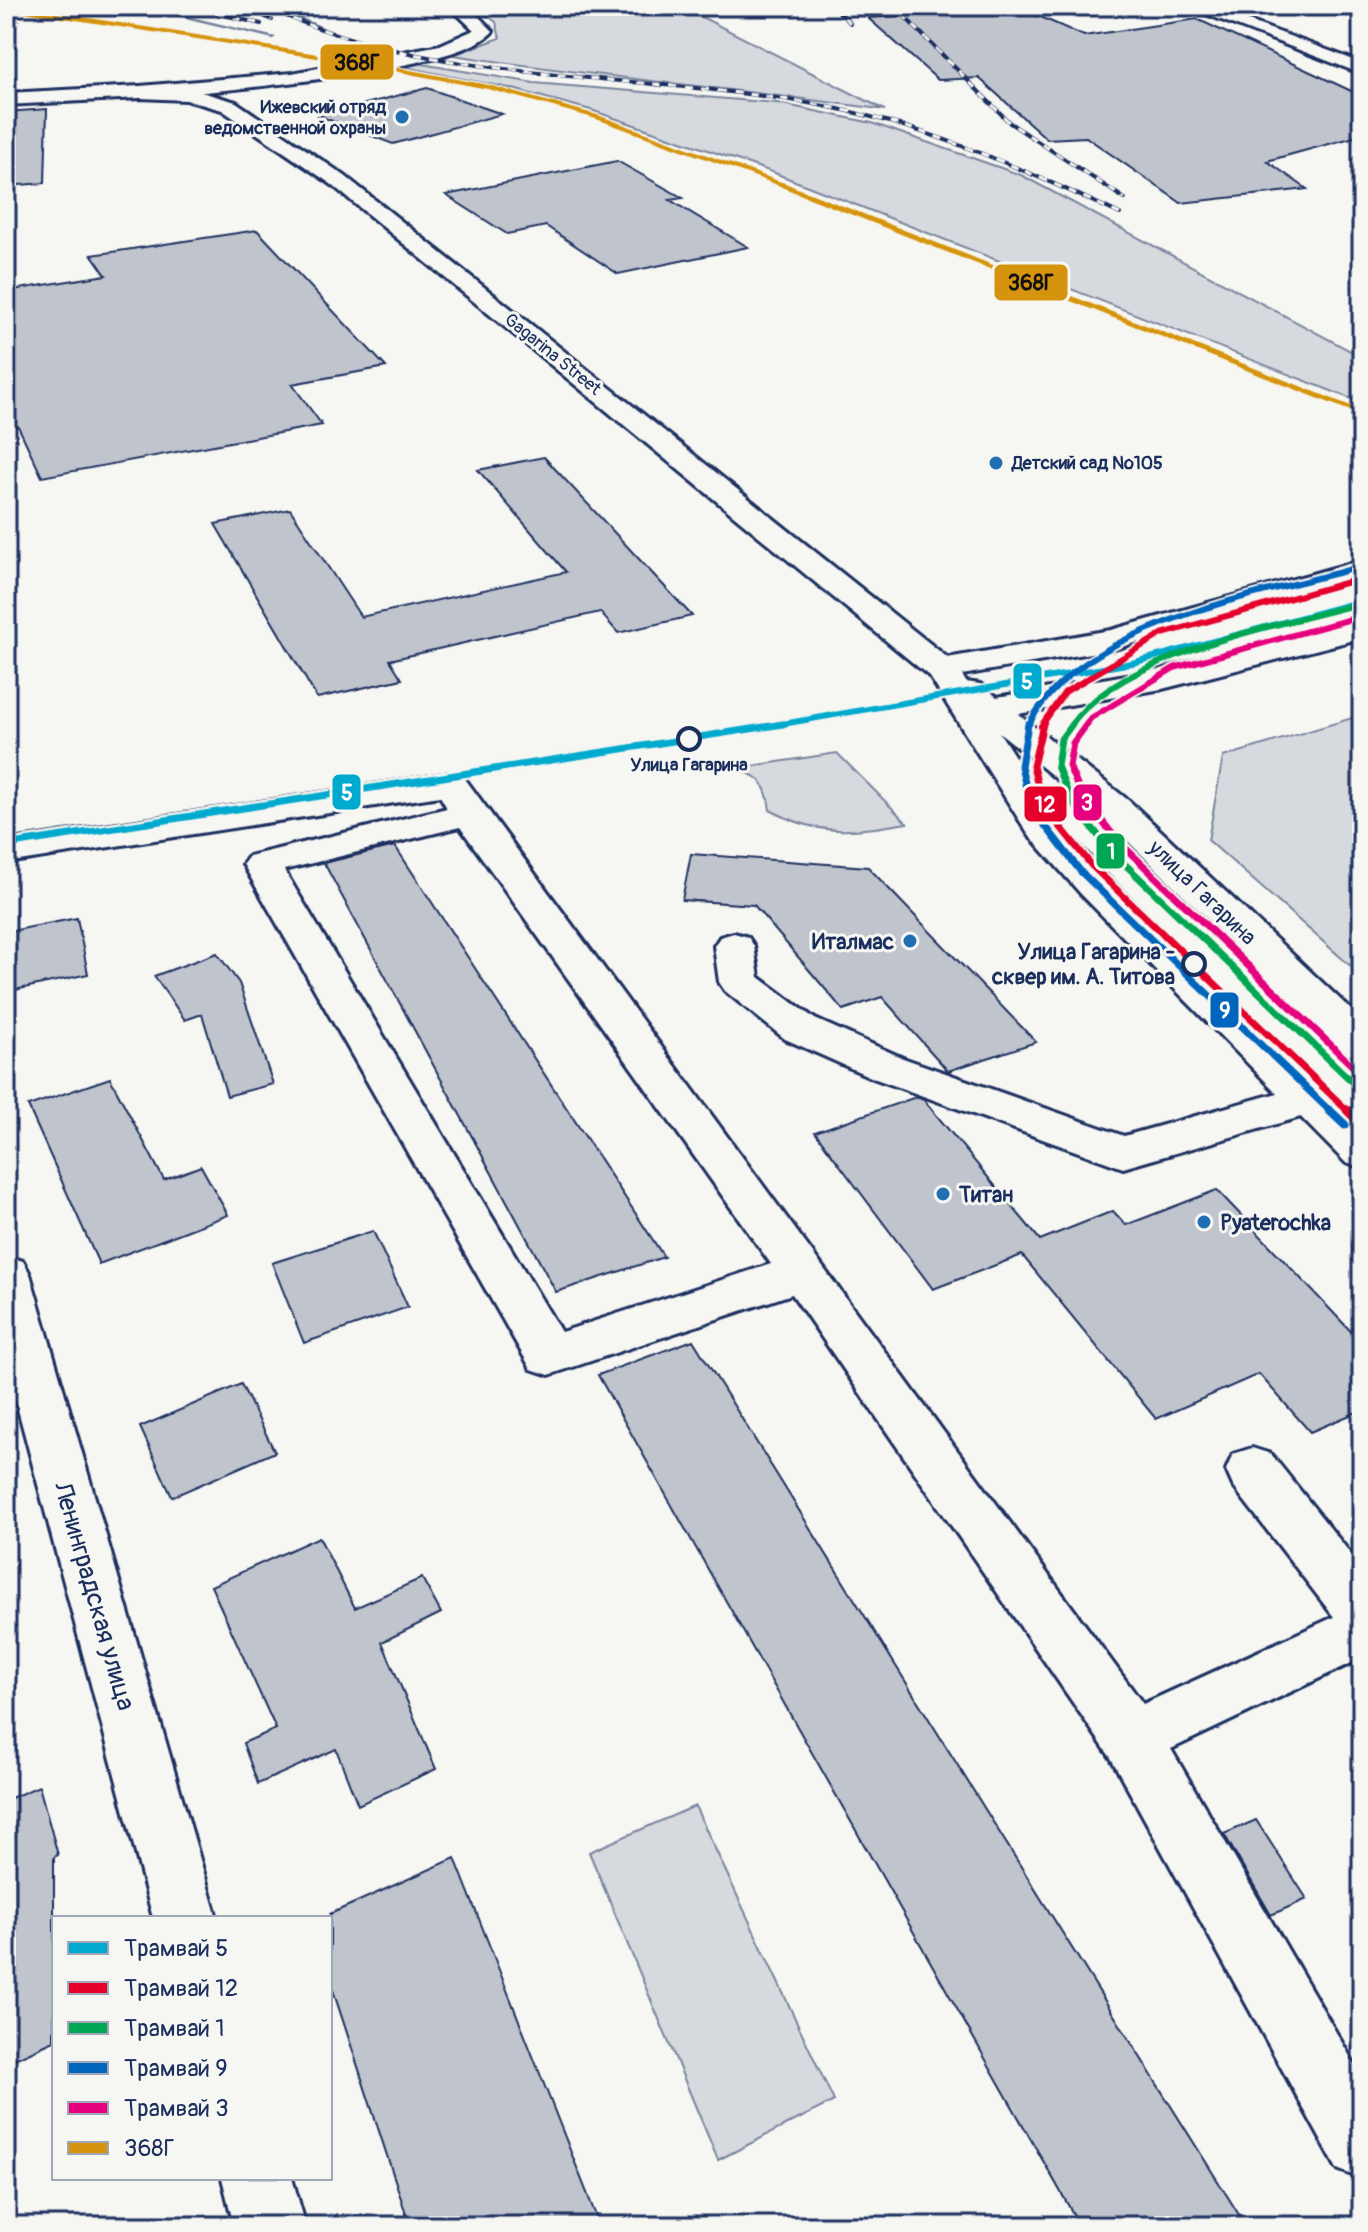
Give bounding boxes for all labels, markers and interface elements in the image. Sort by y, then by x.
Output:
line badge: 368Г [319,43,395,81]
text: 368Г [334,49,380,77]
place label: Ижевский отряд ведомственной охраны [204,96,386,140]
marker: Ижевский отряд ведомственной охраны [393,108,411,126]
line badge: 368Г [993,263,1069,302]
text: 368Г [1008,269,1054,297]
street label: Gagarina Street [499,308,607,401]
place label: Детский сад №105 [1011,452,1163,475]
marker: Детский сад №105 [987,454,1005,472]
line badge: 5 [1012,662,1043,700]
text: 5 [1021,668,1033,696]
marker: Улица Гагарина [677,727,701,751]
place label: Улица Гагарина [630,754,748,777]
line badge: 5 [331,773,362,811]
text: 5 [341,779,353,807]
line badge: 3 [1072,783,1103,822]
line badge: 12 [1023,785,1068,823]
text: 3 [1081,789,1093,817]
text: 12 [1035,791,1055,819]
line badge: 1 [1095,832,1126,870]
street label: улица Гагарина [1142,834,1262,951]
text: 1 [1107,838,1115,866]
place label: Италмас [812,928,894,956]
marker: Италмас [901,932,919,950]
place label: Улица Гагарина - сквер им. А. Титова [991,938,1175,991]
marker: Улица Гагарина - сквер им. А. Титова [1182,952,1206,976]
line badge: 9 [1209,991,1240,1029]
text: 9 [1219,997,1231,1025]
place label: Титан [958,1181,1013,1209]
marker: Титан [934,1185,952,1203]
place label: Pyaterochka [1220,1209,1331,1237]
marker: Pyaterochka [1195,1213,1213,1231]
street label: Ленинградская улица [46,1477,142,1714]
legend [52,1916,332,2180]
text: Трамвай 5 [124,1934,228,1963]
text: Трамвай 12 [124,1974,238,2003]
text: Трамвай 1 [124,2014,225,2043]
text: Трамвай 9 [124,2054,228,2083]
text: Трамвай 3 [124,2094,229,2123]
text: 368Г [124,2134,175,2163]

